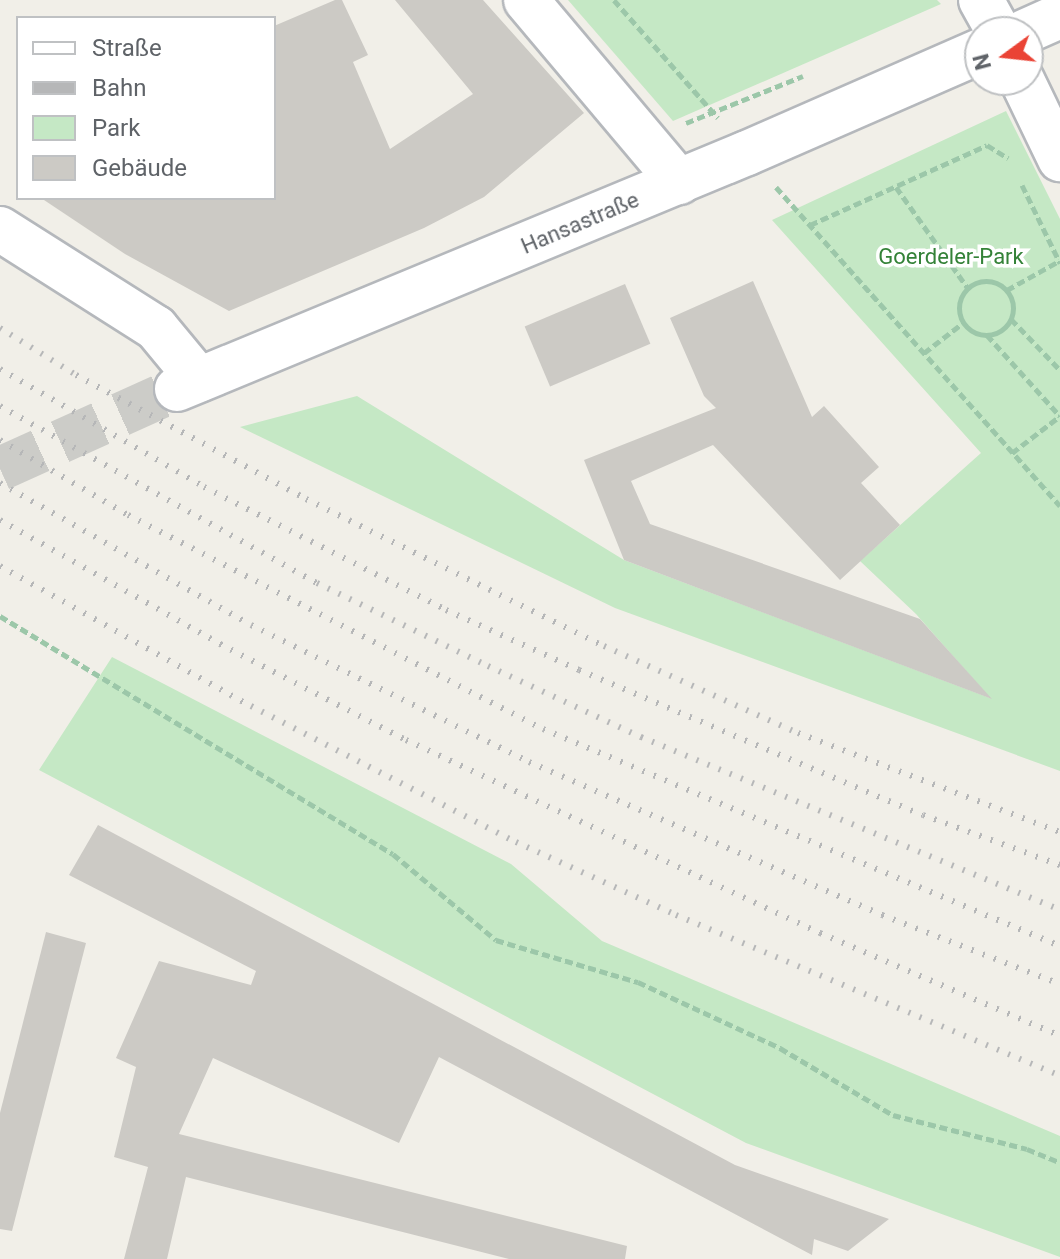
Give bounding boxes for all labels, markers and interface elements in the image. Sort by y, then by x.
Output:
legend [16,16,276,200]
north arrow [964,16,1044,96]
text: Straße [92,34,162,62]
text: N [968,51,996,73]
text: Bahn [92,74,146,102]
text: Park [92,114,140,142]
text: Gebäude [92,154,187,182]
street label: Hansastraße [517,186,643,260]
park label: Goerdeler-Park [878,244,1024,270]

